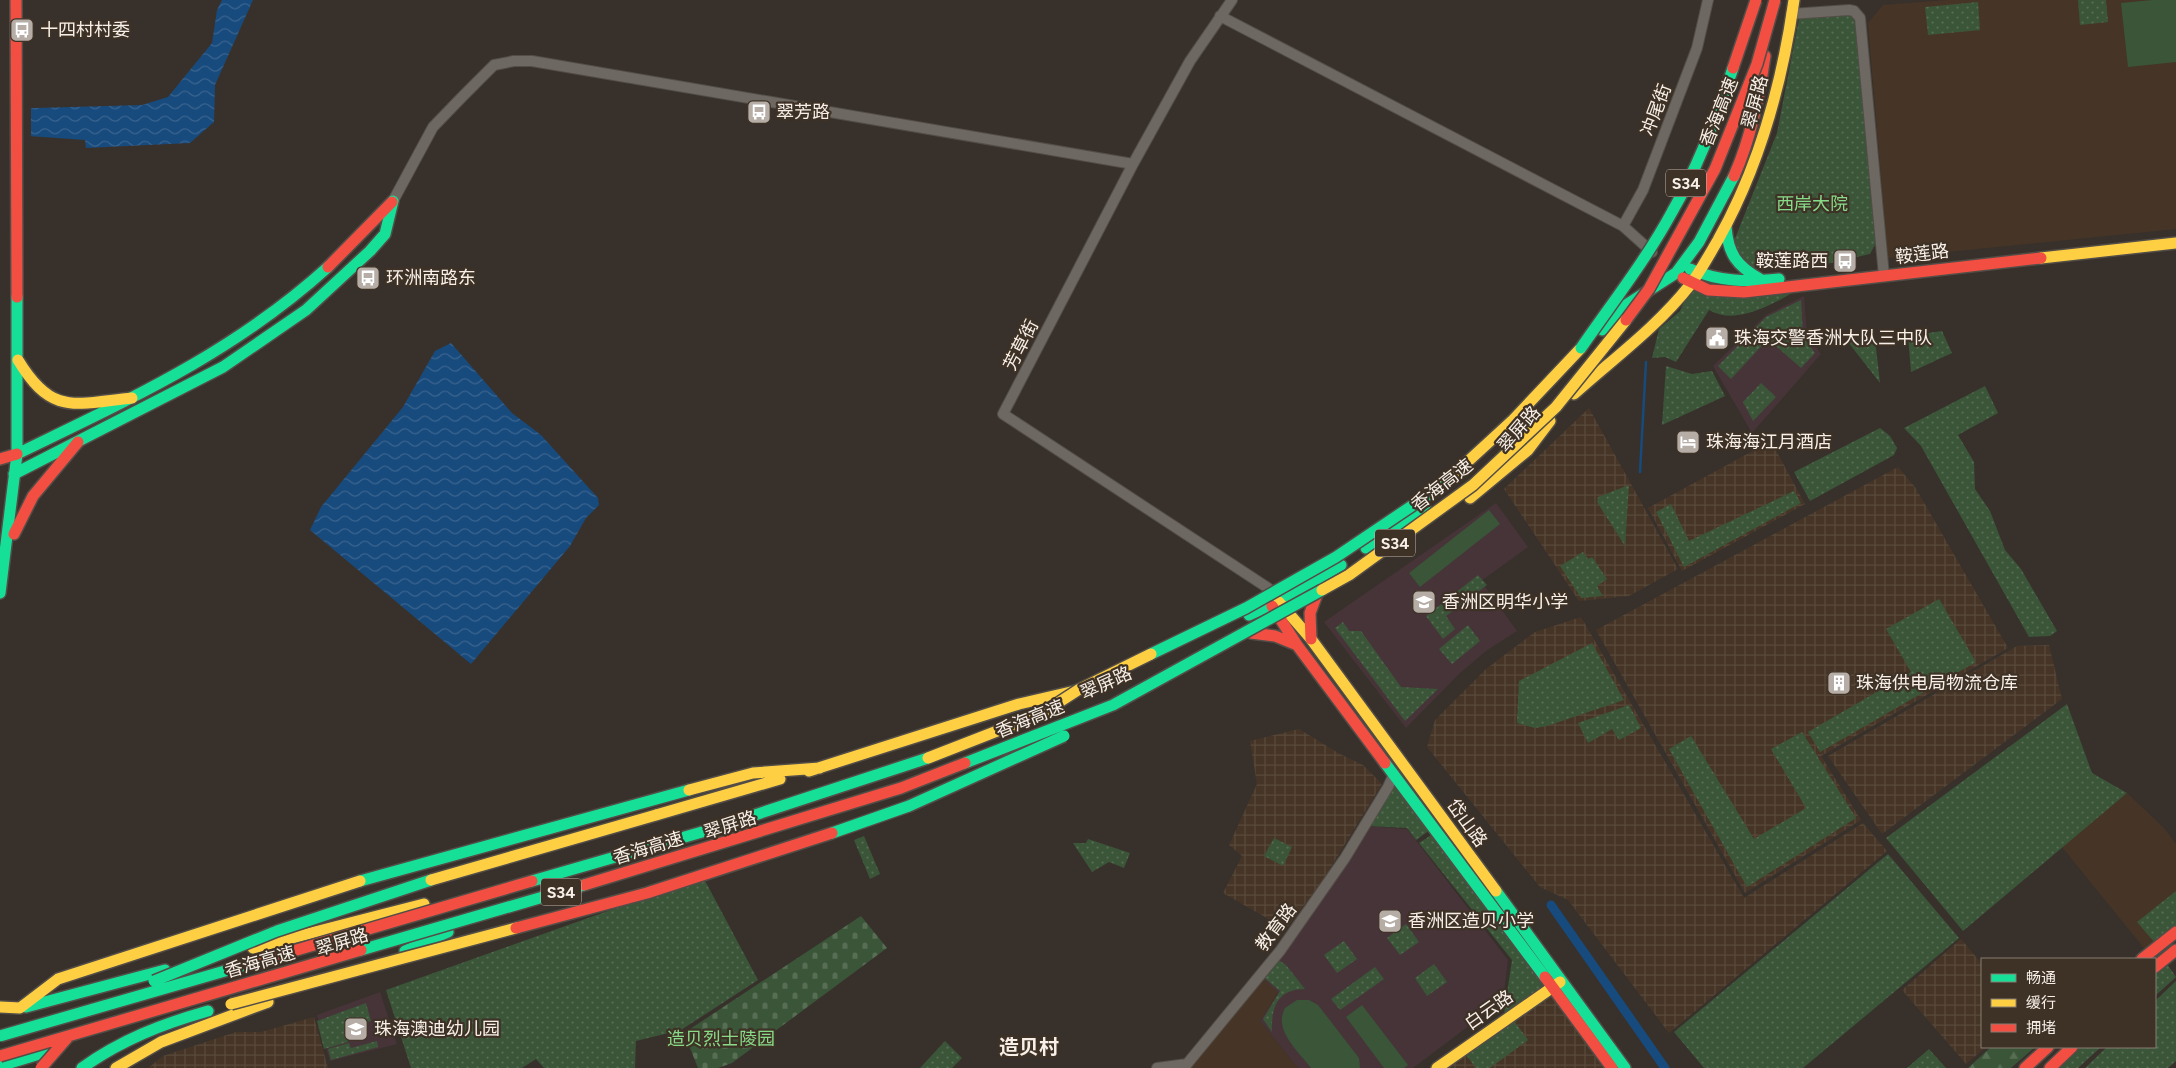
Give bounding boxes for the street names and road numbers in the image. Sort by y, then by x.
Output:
street label: 翠屏路 [1737,73,1773,131]
street label: 香海高速 [1695,75,1743,149]
street label: 冲尾街 [1636,81,1676,139]
road number: S34 [1666,170,1706,197]
street label: 鞍莲路 [1894,240,1950,268]
street label: 芳草街 [999,316,1043,374]
street label: 翠屏路 [1493,401,1545,457]
street label: 香海高速 [1407,454,1477,516]
road number: S34 [1375,530,1415,556]
street label: 翠屏路 [1077,662,1135,704]
street label: 香海高速 [993,695,1067,743]
street label: 岱山路 [1442,795,1492,851]
street label: 翠屏路 [701,806,759,844]
street label: 香海高速 [610,827,686,869]
road number: S34 [541,879,581,906]
street label: 教育路 [1251,899,1301,955]
street label: 翠屏路 [313,924,371,960]
street label: 香海高速 [222,942,298,982]
street label: 白云路 [1461,986,1517,1034]

